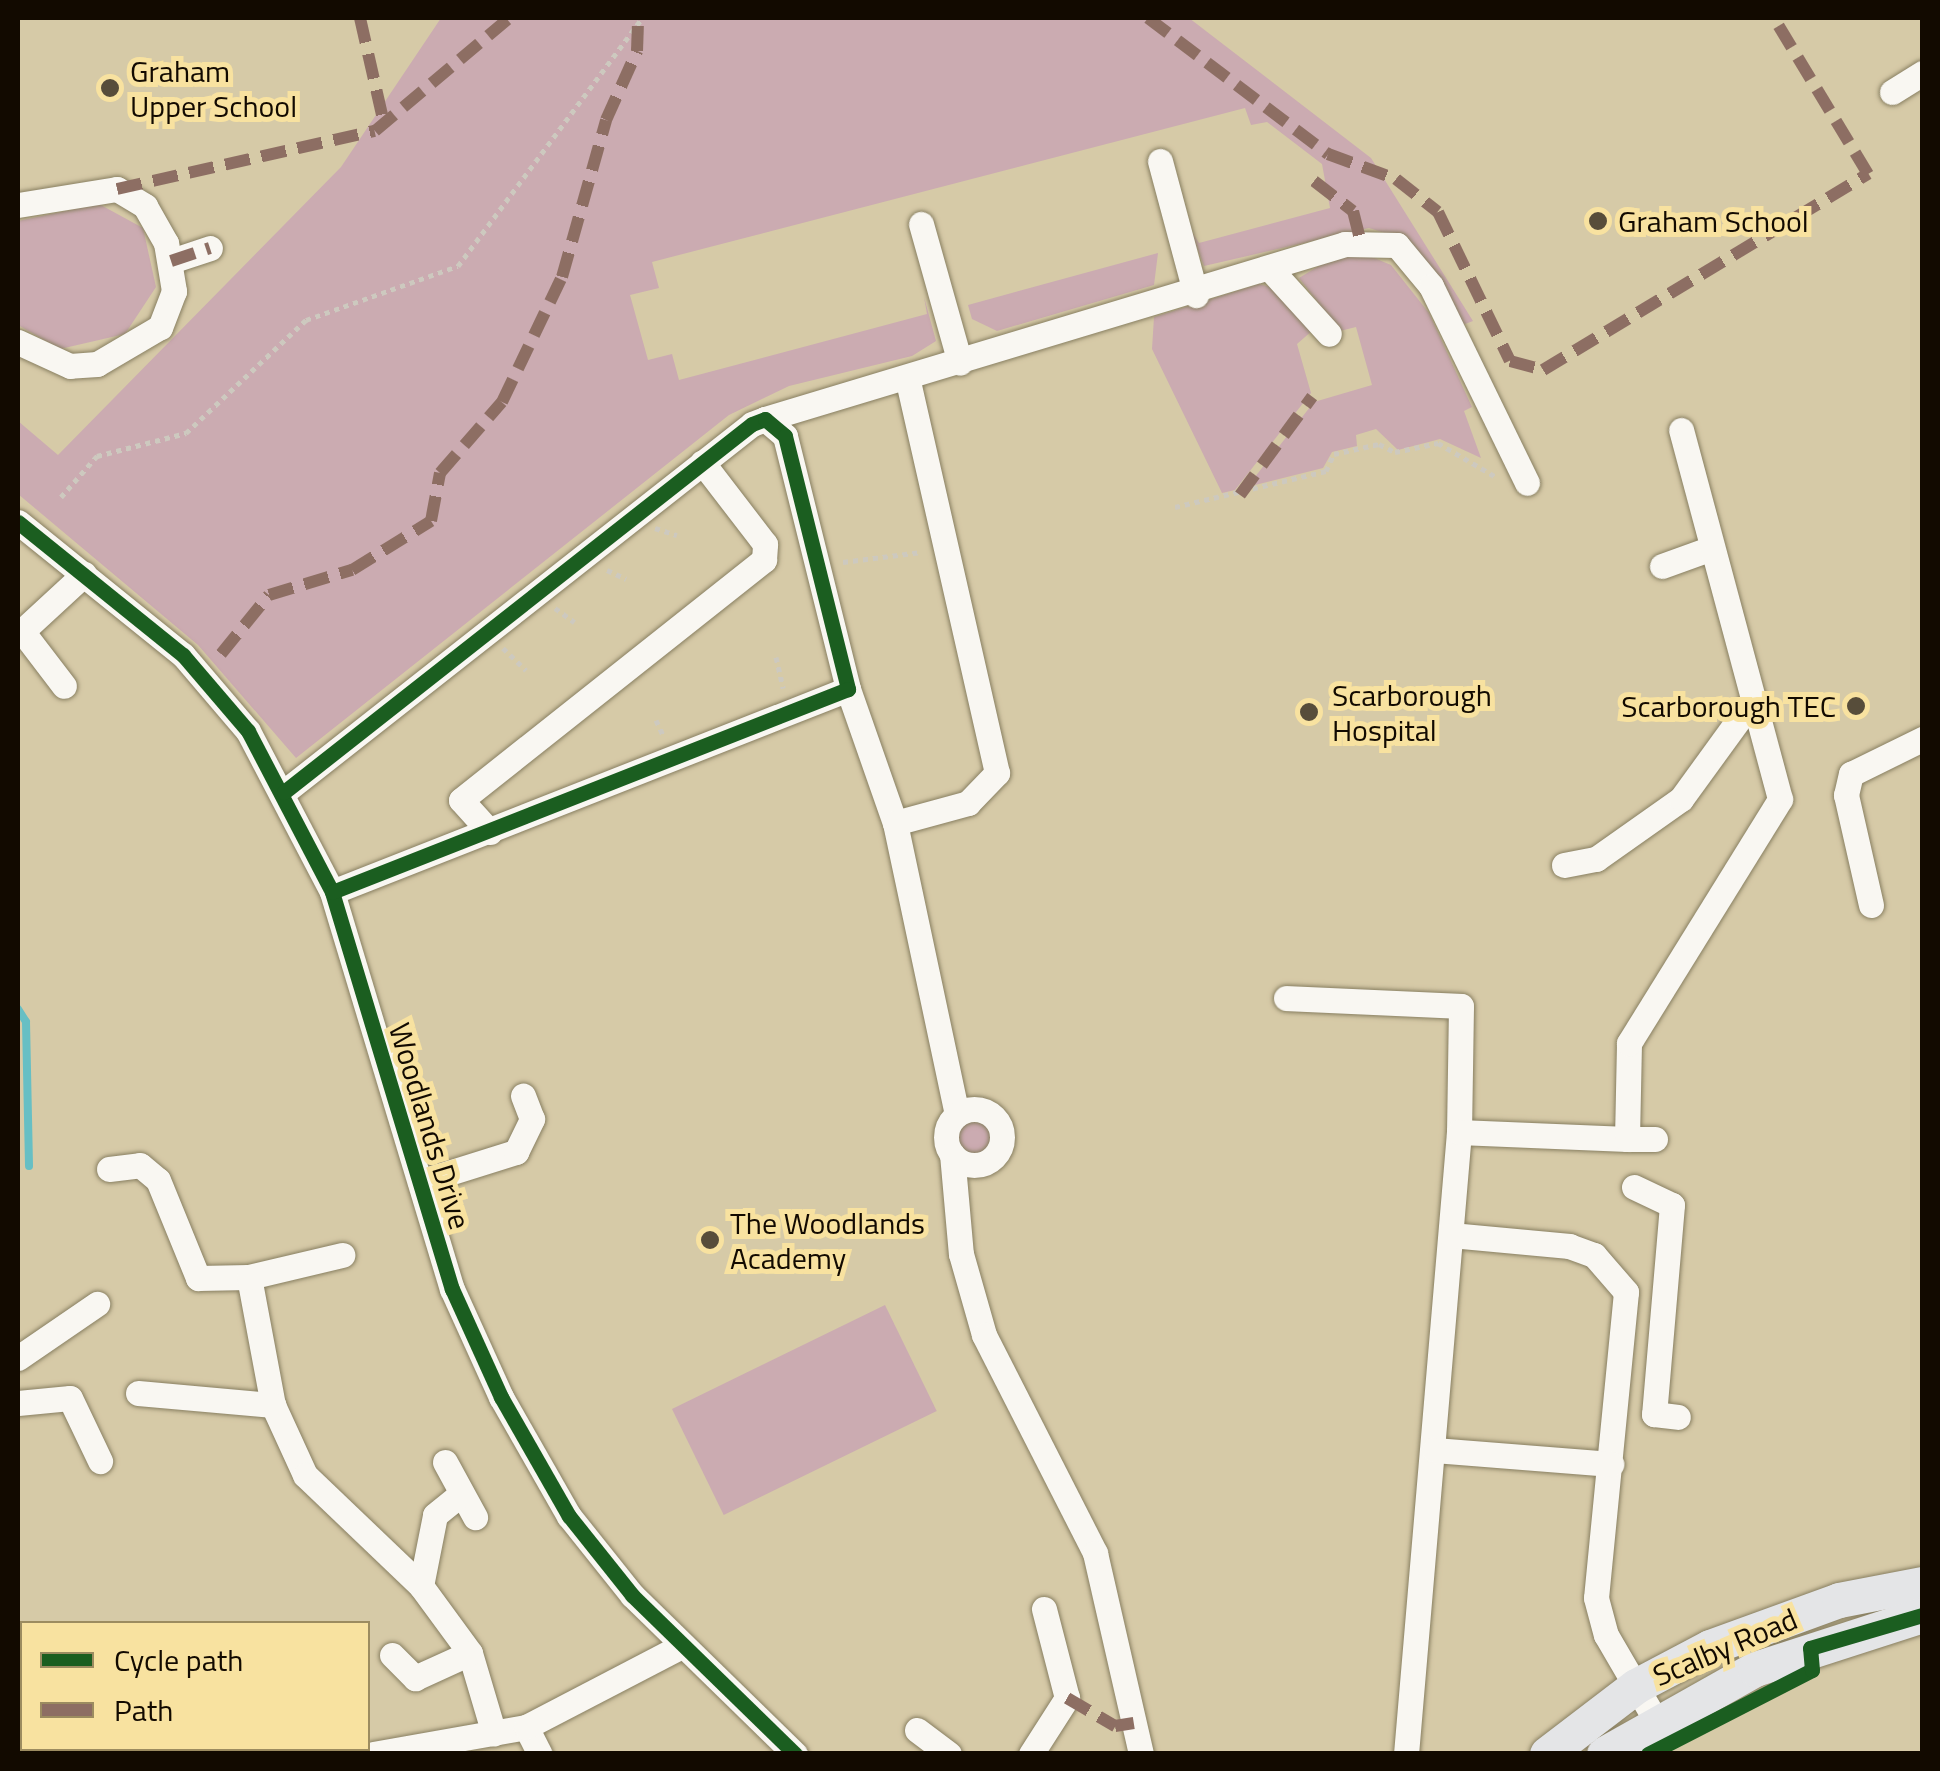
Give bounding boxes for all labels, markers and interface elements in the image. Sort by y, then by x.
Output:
place label: Graham Upper School [130,53,297,124]
marker: Graham Upper School [99,77,121,99]
place label: Graham School [1618,203,1809,239]
marker: Graham School [1587,210,1609,232]
place label: Scarborough Hospital [1332,677,1492,748]
place label: Scarborough TEC [1621,688,1836,724]
marker: Scarborough TEC [1845,695,1867,717]
marker: Scarborough Hospital [1296,699,1322,725]
street label: Woodlands Drive [382,1019,478,1233]
place label: The Woodlands Academy [730,1205,925,1276]
marker: The Woodlands Academy [699,1229,721,1251]
street label: Scalby Road [1648,1601,1802,1693]
legend [20,1621,370,1751]
text: Cycle path [114,1637,243,1683]
text: Path [114,1687,173,1733]

